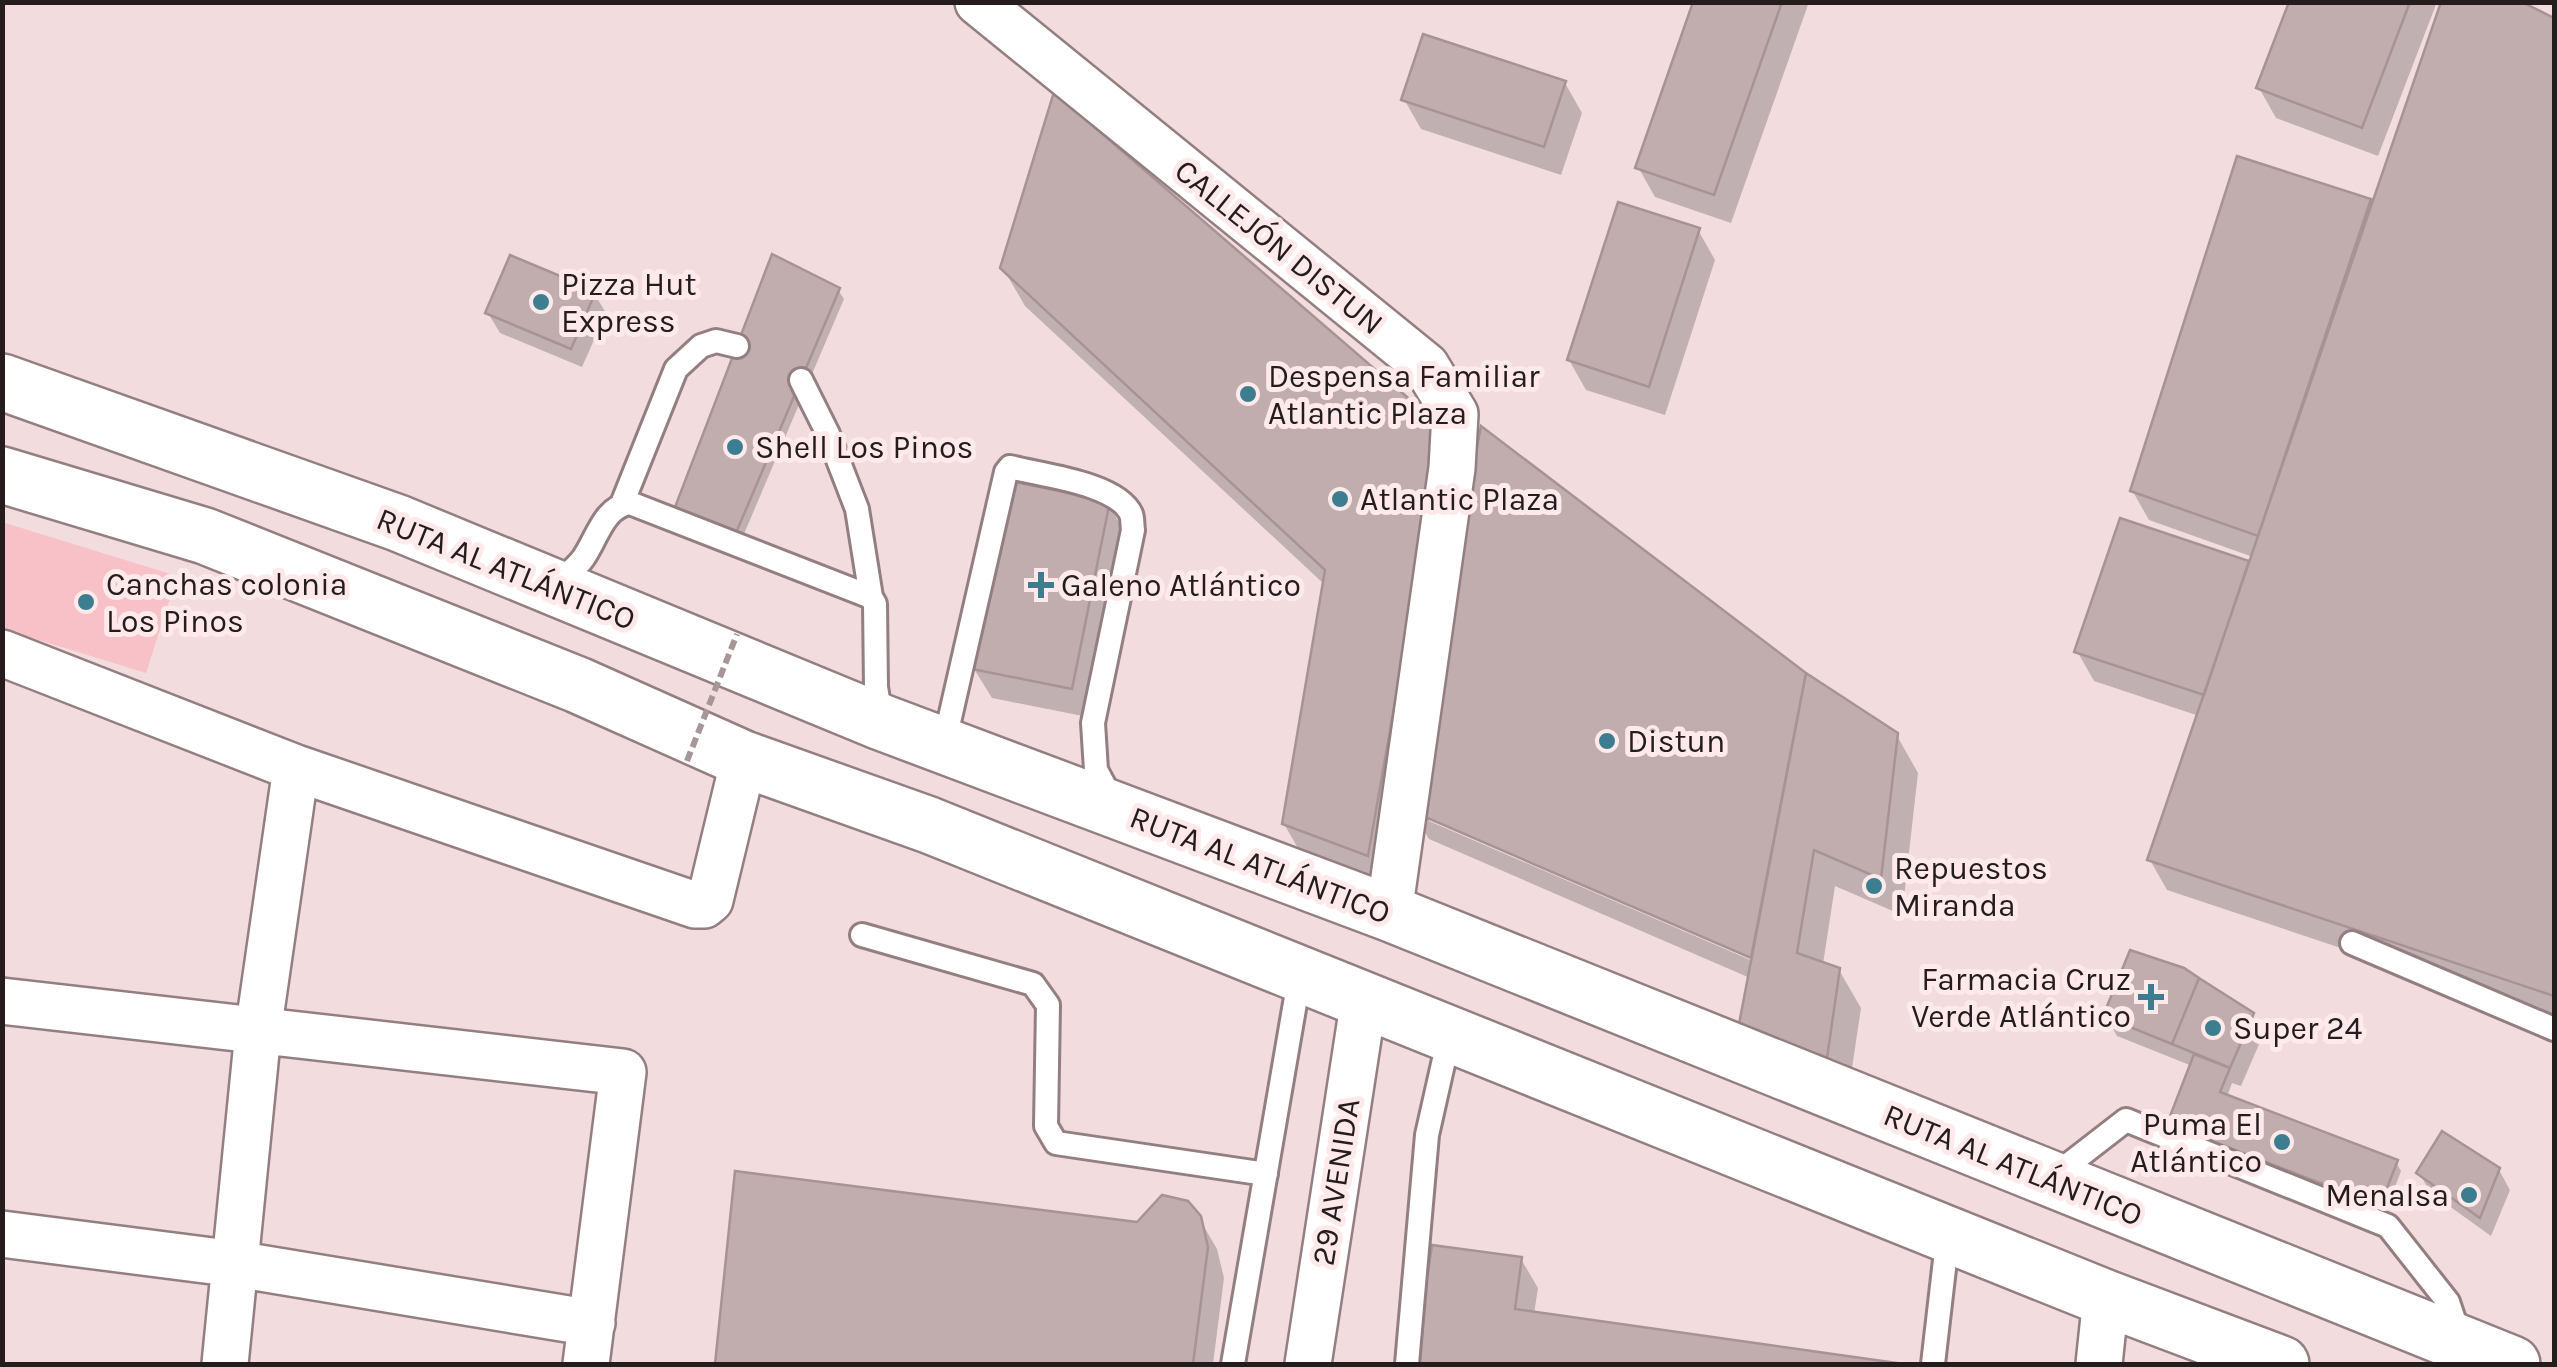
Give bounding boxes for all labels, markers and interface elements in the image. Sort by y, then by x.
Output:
street label: CALLEJÓN DISTUN [1167,150,1392,342]
place label: Pizza Hut Express [561,266,697,340]
marker: Pizza Hut Express [530,291,552,313]
place label: Despensa Familiar Atlantic Plaza [1268,358,1540,432]
marker: Despensa Familiar Atlantic Plaza [1237,383,1259,405]
place label: Shell Los Pinos [755,429,973,466]
marker: Shell Los Pinos [724,436,746,458]
place label: Atlantic Plaza [1360,481,1559,518]
marker: Atlantic Plaza [1329,488,1351,510]
street label: RUTA AL ATLÁNTICO [371,498,641,638]
place label: Canchas colonia Los Pinos [106,566,347,640]
place label: Galeno Atlántico [1061,567,1301,604]
marker: Galeno Atlántico [1030,574,1052,596]
marker: Canchas colonia Los Pinos [75,591,97,613]
place label: Distun [1627,723,1725,760]
marker: Distun [1596,730,1618,752]
street label: RUTA AL ATLÁNTICO [1125,796,1396,932]
place label: Repuestos Miranda [1894,850,2048,924]
marker: Repuestos Miranda [1863,875,1885,897]
place label: Farmacia Cruz Verde Atlántico [1911,961,2131,1035]
marker: Farmacia Cruz Verde Atlántico [2140,986,2162,1008]
place label: Super 24 [2233,1010,2363,1047]
marker: Super 24 [2202,1017,2224,1039]
street label: RUTA AL ATLÁNTICO [1878,1094,2148,1234]
street label: 29 AVENIDA [1305,1096,1367,1268]
place label: Puma El Atlántico [2130,1106,2262,1180]
marker: Puma El Atlántico [2271,1131,2293,1153]
place label: Menalsa [2325,1177,2449,1214]
marker: Menalsa [2458,1184,2480,1206]

